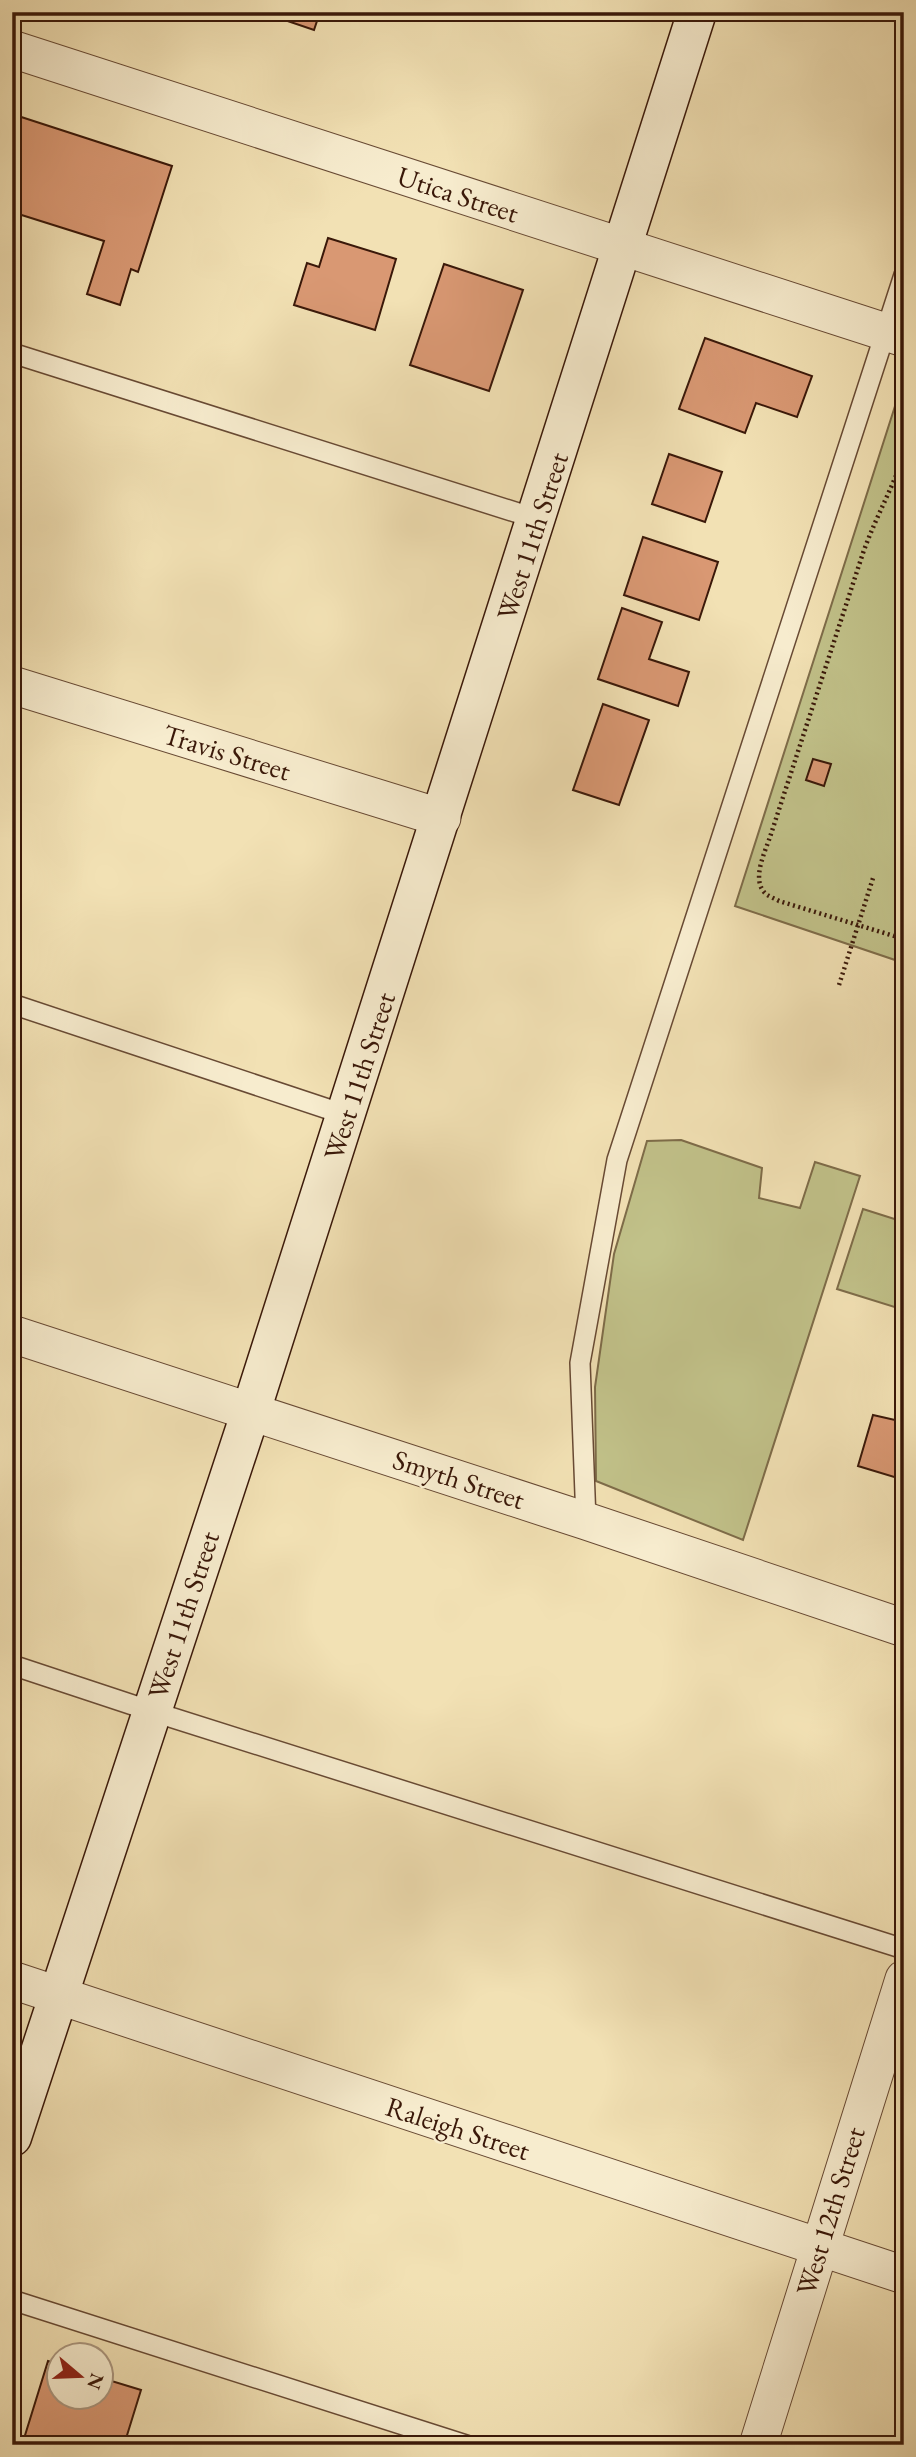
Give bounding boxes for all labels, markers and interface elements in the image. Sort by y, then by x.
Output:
street label: Utica Street [393,157,523,231]
street label: West 11th Street [488,447,576,625]
street label: Travis Street [159,716,295,788]
street label: West 11th Street [315,987,403,1165]
street label: Smyth Street [389,1441,530,1517]
street label: West 11th Street [139,1526,227,1704]
street label: Raleigh Street [381,2088,535,2168]
street label: West 12th Street [787,2122,873,2300]
north arrow [46,2342,116,2412]
text: N [81,2370,110,2393]

